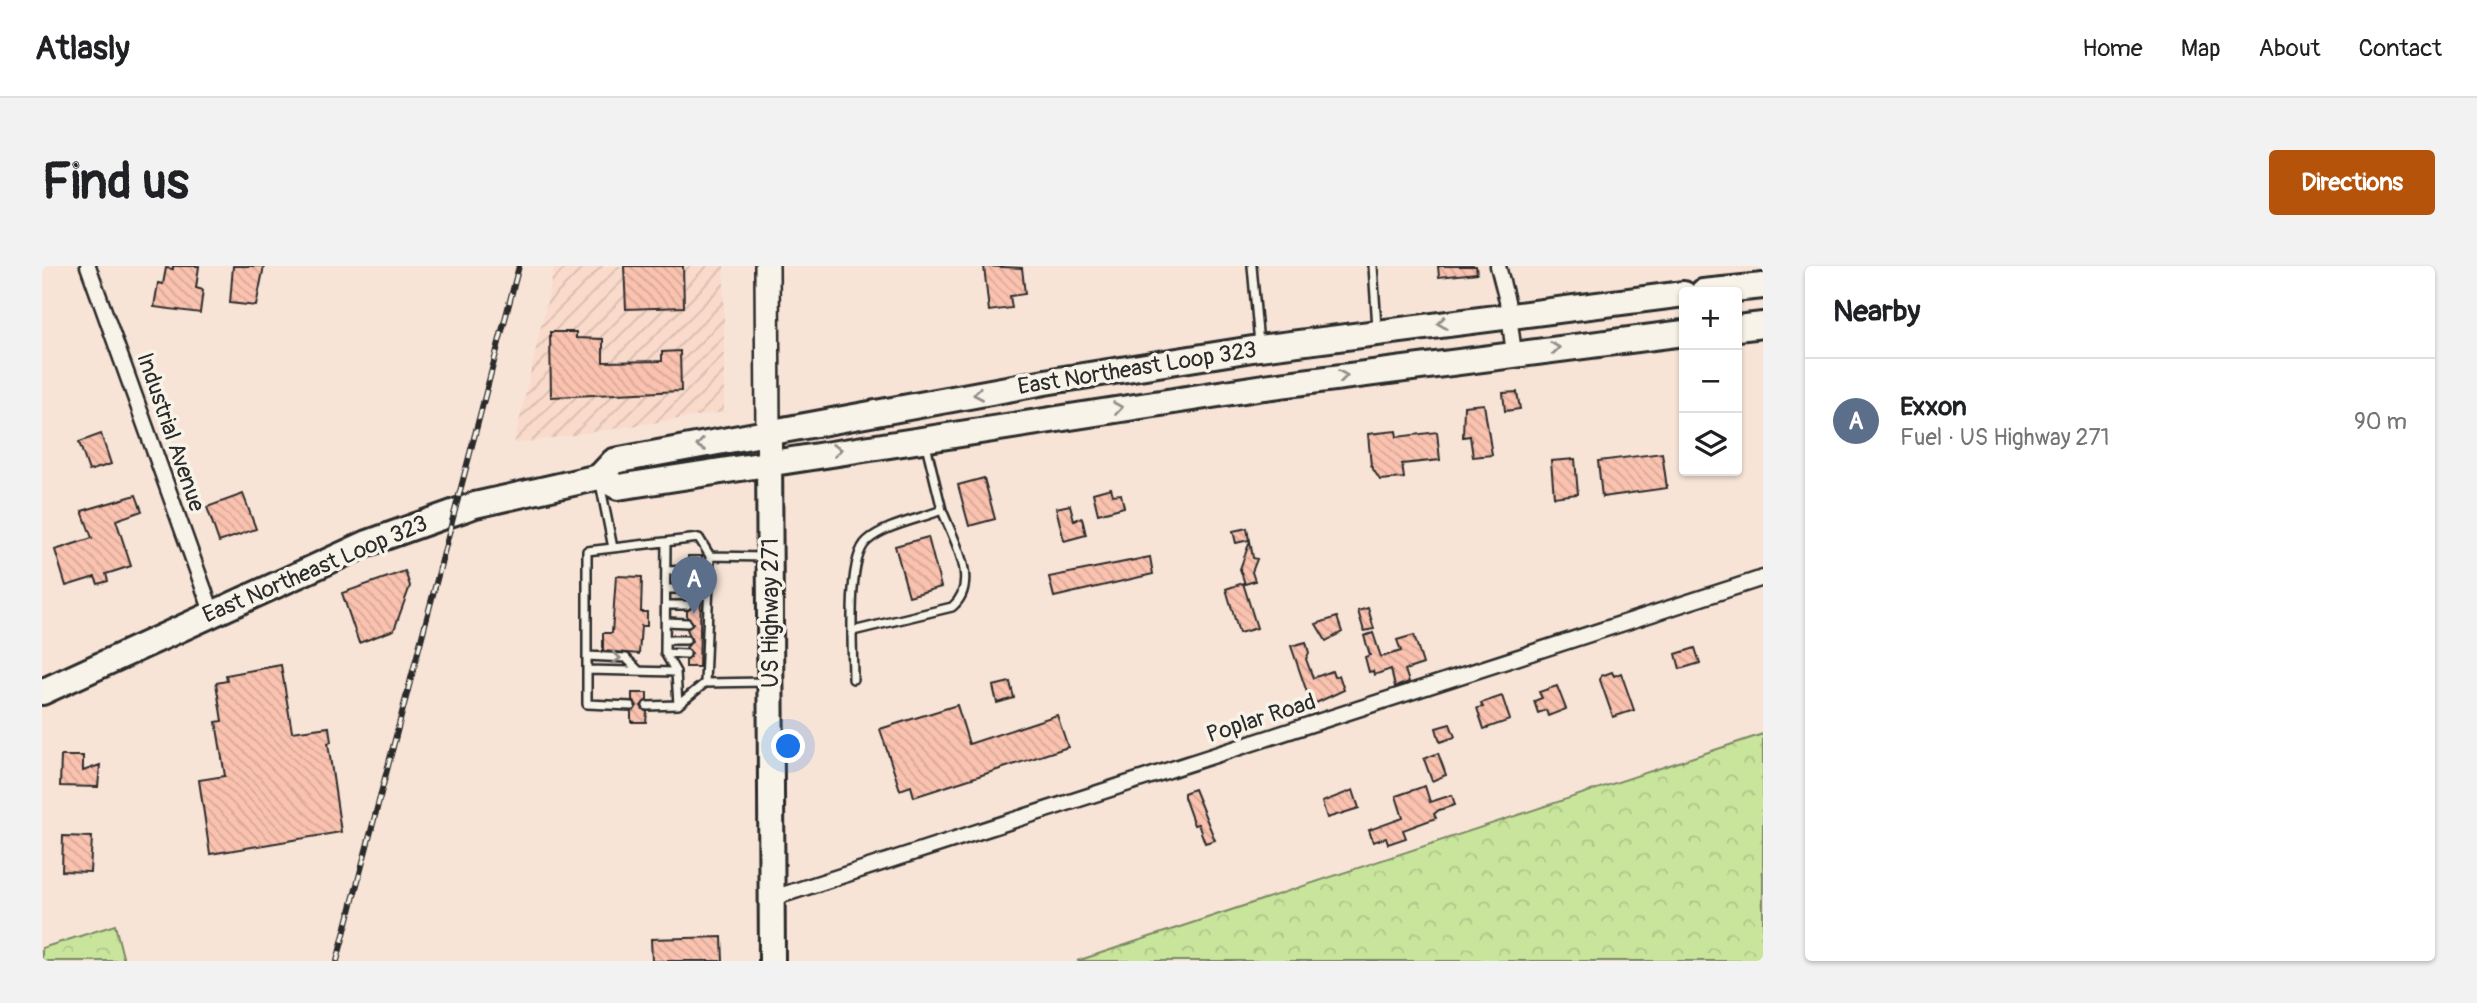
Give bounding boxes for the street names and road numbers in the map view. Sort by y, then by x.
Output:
street label: East Northeast Loop 323 [1015,335,1259,401]
street label: Industrial Avenue [130,349,212,516]
street label: East Northeast Loop 323 [198,508,432,630]
street label: US Highway 271 [756,538,785,688]
street label: Poplar Road [1203,687,1319,749]

